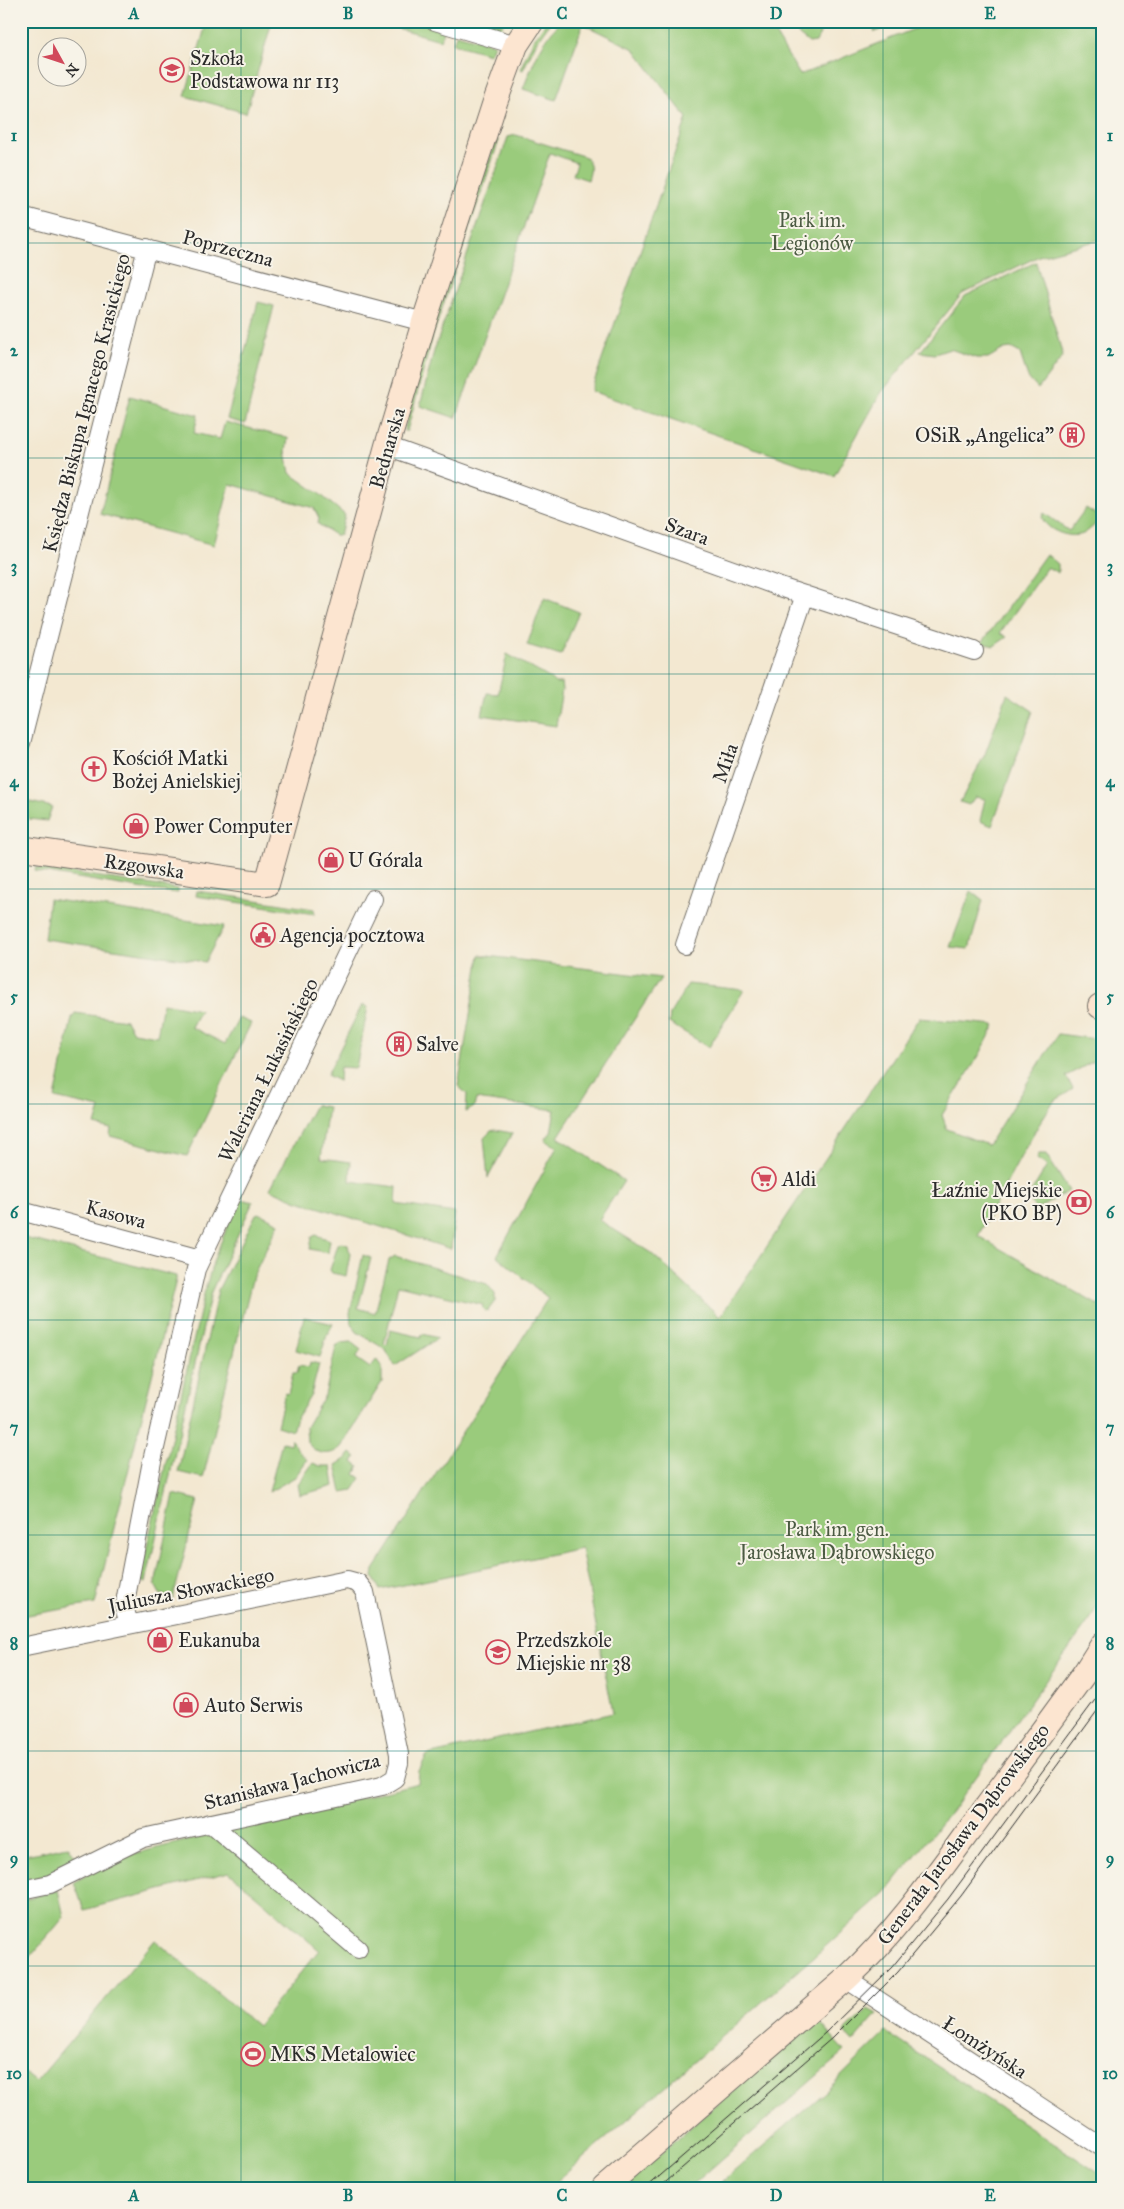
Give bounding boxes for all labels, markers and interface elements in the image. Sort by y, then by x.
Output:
text: A [128,4,140,23]
text: B [343,4,353,23]
text: C [557,4,568,23]
text: D [770,4,783,23]
text: E [984,4,996,23]
north arrow [38,38,88,88]
place label: Szkoła Podstawowa nr 113 [190,46,339,93]
school or university icon: Szkoła Podstawowa nr 113 [159,57,185,83]
text: N [61,60,82,80]
text: 1 [11,126,18,145]
text: 1 [1107,126,1114,145]
park label: Park im. Legionów [771,208,854,256]
street label: Poprzeczna [180,224,277,272]
street label: Księdza Biskupa Ignacego Krasickiego [37,251,136,555]
text: 2 [10,341,19,360]
text: 2 [1106,341,1115,360]
street label: Bednarska [364,404,410,491]
building icon: OSiR „Angelica” [1059,422,1085,448]
place label: OSiR „Angelica” [915,423,1054,448]
street label: Szara [662,512,713,550]
text: 3 [11,557,17,577]
text: 3 [1107,557,1113,577]
street label: Miła [707,740,743,786]
place label: Kościół Matki Bożej Anielskiej [112,746,241,793]
church icon: Kościół Matki Bożej Anielskiej [81,756,107,782]
text: 4 [10,772,20,792]
text: 4 [1106,772,1116,792]
shop icon: Power Computer [123,813,149,839]
place label: Power Computer [154,814,293,838]
shop icon: U Górala [318,847,344,873]
street label: Rzgowska [102,848,186,885]
place label: U Górala [348,848,423,872]
public building icon: Agencja pocztowa [250,922,276,948]
place label: Agencja pocztowa [279,923,425,948]
street label: Waleriana Łukasińskiego [213,974,324,1166]
text: 5 [10,987,18,1006]
text: 5 [1106,987,1114,1006]
building icon: Salve [386,1031,412,1057]
place label: Salve [416,1032,459,1056]
supermarket icon: Aldi [751,1166,777,1192]
place label: Aldi [781,1167,817,1191]
place label: Łaźnie Miejskie (PKO BP) [931,1178,1062,1226]
bank icon: Łaźnie Miejskie (PKO BP) [1066,1189,1092,1215]
street label: Kasowa [83,1194,149,1234]
text: 6 [10,1203,19,1222]
text: 6 [1106,1203,1115,1222]
text: 7 [10,1418,19,1437]
text: 7 [1106,1418,1115,1437]
park label: Park im. gen. Jarosława Dąbrowskiego [738,1517,934,1565]
street label: Juliusza Słowackiego [104,1562,276,1619]
shop icon: Eukanuba [147,1627,173,1653]
place label: Eukanuba [178,1628,261,1652]
place label: Przedszkole Miejskie nr 38 [516,1628,631,1675]
text: 8 [10,1634,18,1653]
text: 8 [1106,1634,1114,1653]
school or university icon: Przedszkole Miejskie nr 38 [485,1639,511,1665]
shop icon: Auto Serwis [173,1692,199,1718]
place label: Auto Serwis [203,1693,303,1717]
street label: Generała Jarosława Dąbrowskiego [872,1719,1055,1950]
street label: Stanisława Jachowicza [202,1747,383,1815]
text: 9 [10,1849,18,1869]
text: 9 [1106,1849,1114,1869]
street label: Łomżyńska [938,2011,1032,2084]
sports icon: MKS Metalowiec [240,2041,266,2067]
place label: MKS Metalowiec [270,2042,416,2066]
text: 10 [6,2064,22,2083]
text: 10 [1102,2064,1118,2083]
text: A [128,2186,140,2205]
text: B [343,2186,353,2205]
text: C [557,2186,568,2205]
text: D [770,2186,783,2205]
text: E [984,2186,996,2205]

